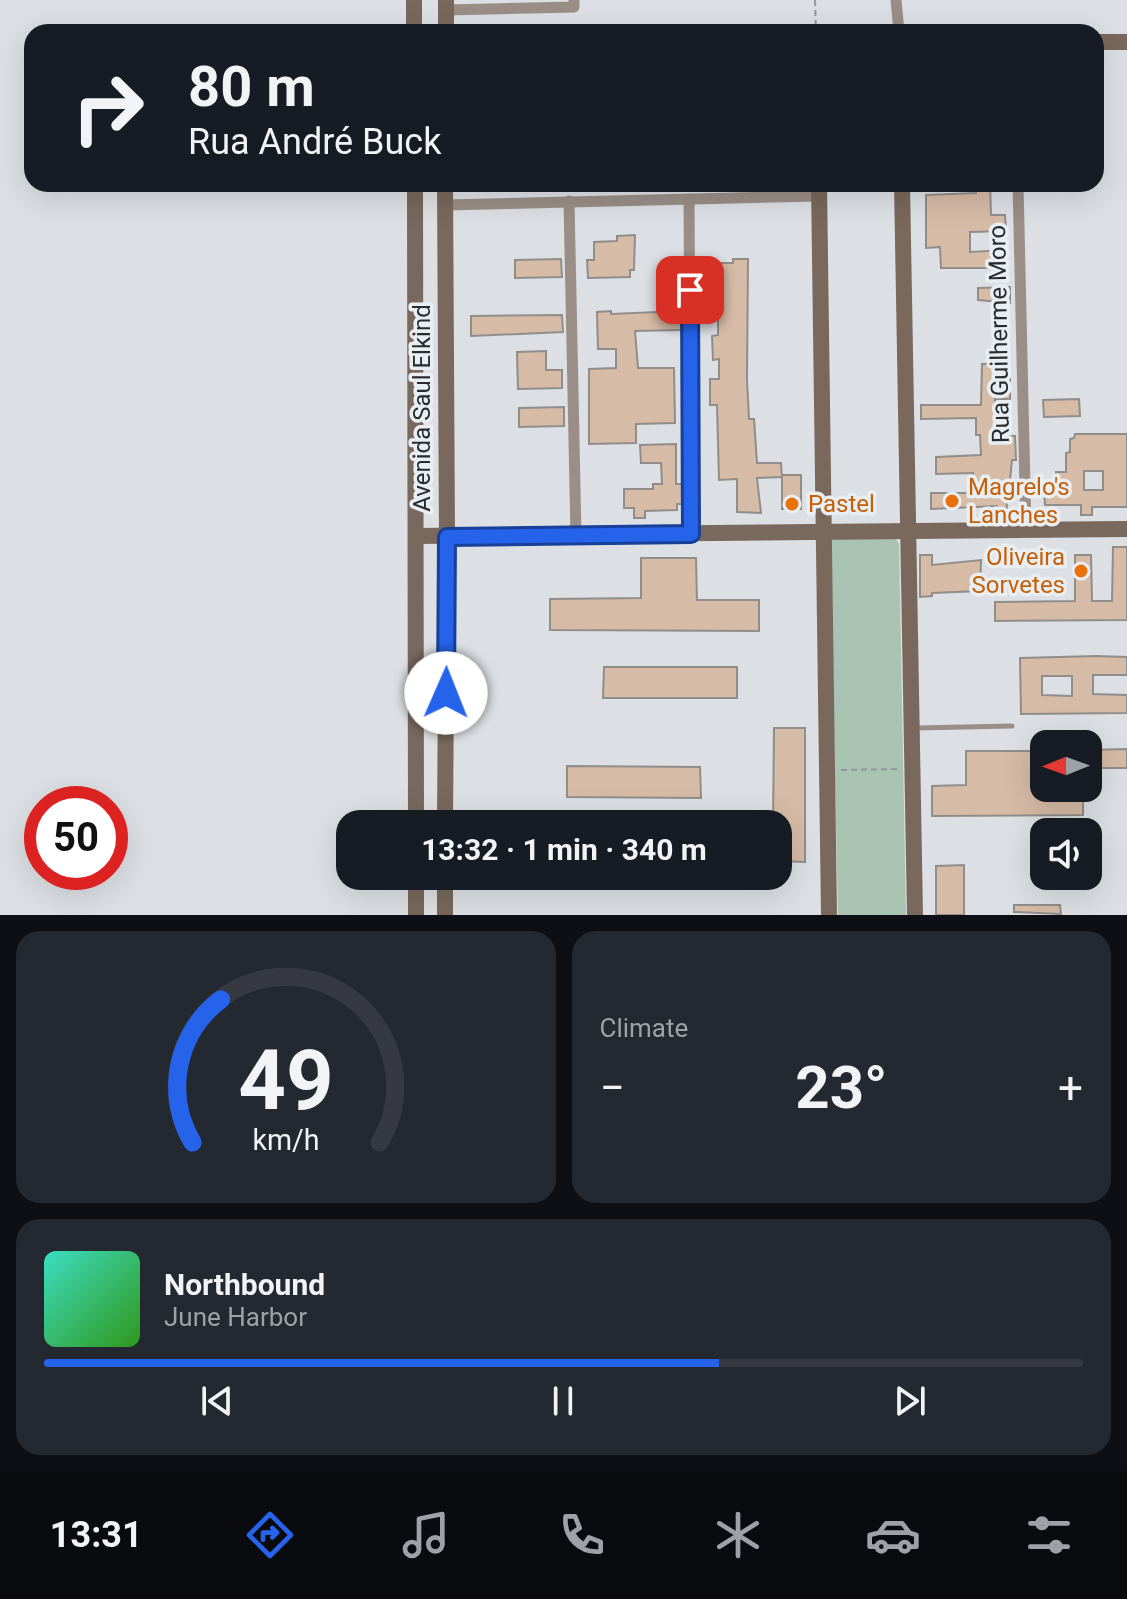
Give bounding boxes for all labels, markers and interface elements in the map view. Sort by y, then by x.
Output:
text: 80 m [188,54,315,120]
icon: right [56,56,160,160]
text: Rua André Buck [188,121,441,163]
street label: Rua Guilherme Moro [983,225,1015,443]
pin [656,256,724,324]
icon: arrive [668,268,712,312]
street label: Avenida Saul Elkind [408,304,436,512]
place label: Magrelo's Lanches [968,473,1070,529]
place label: Pastel [808,490,875,518]
marker: Magrelo's Lanches [943,492,961,510]
marker: Pastel [783,495,801,513]
place label: Oliveira Sorvetes [972,543,1065,599]
marker: Oliveira Sorvetes [1072,562,1090,580]
position arrow [404,651,488,735]
north arrow [1030,730,1102,802]
map controls [1030,730,1102,890]
speed limit sign: 50 [24,786,128,890]
button: sound [1030,818,1102,890]
text: 13:32 · 1 min · 340 m [421,832,707,867]
text: Climate [600,1013,688,1043]
text: 49 [238,1032,333,1129]
text: 23° [795,1052,887,1123]
text: − [600,1062,625,1114]
text: + [1058,1062,1083,1114]
text: km/h [252,1123,319,1157]
text: Northbound [164,1267,325,1302]
text: June Harbor [164,1302,307,1332]
icon: previous [195,1379,239,1423]
icon: pause [541,1379,585,1423]
icon: next [888,1379,932,1423]
icon: directions [242,1507,298,1563]
icon: music [398,1507,454,1563]
icon: phone [554,1507,610,1563]
icon: climate [710,1507,766,1563]
icon: car [865,1507,921,1563]
icon: filters [1021,1507,1077,1563]
text: 13:31 [50,1514,143,1556]

